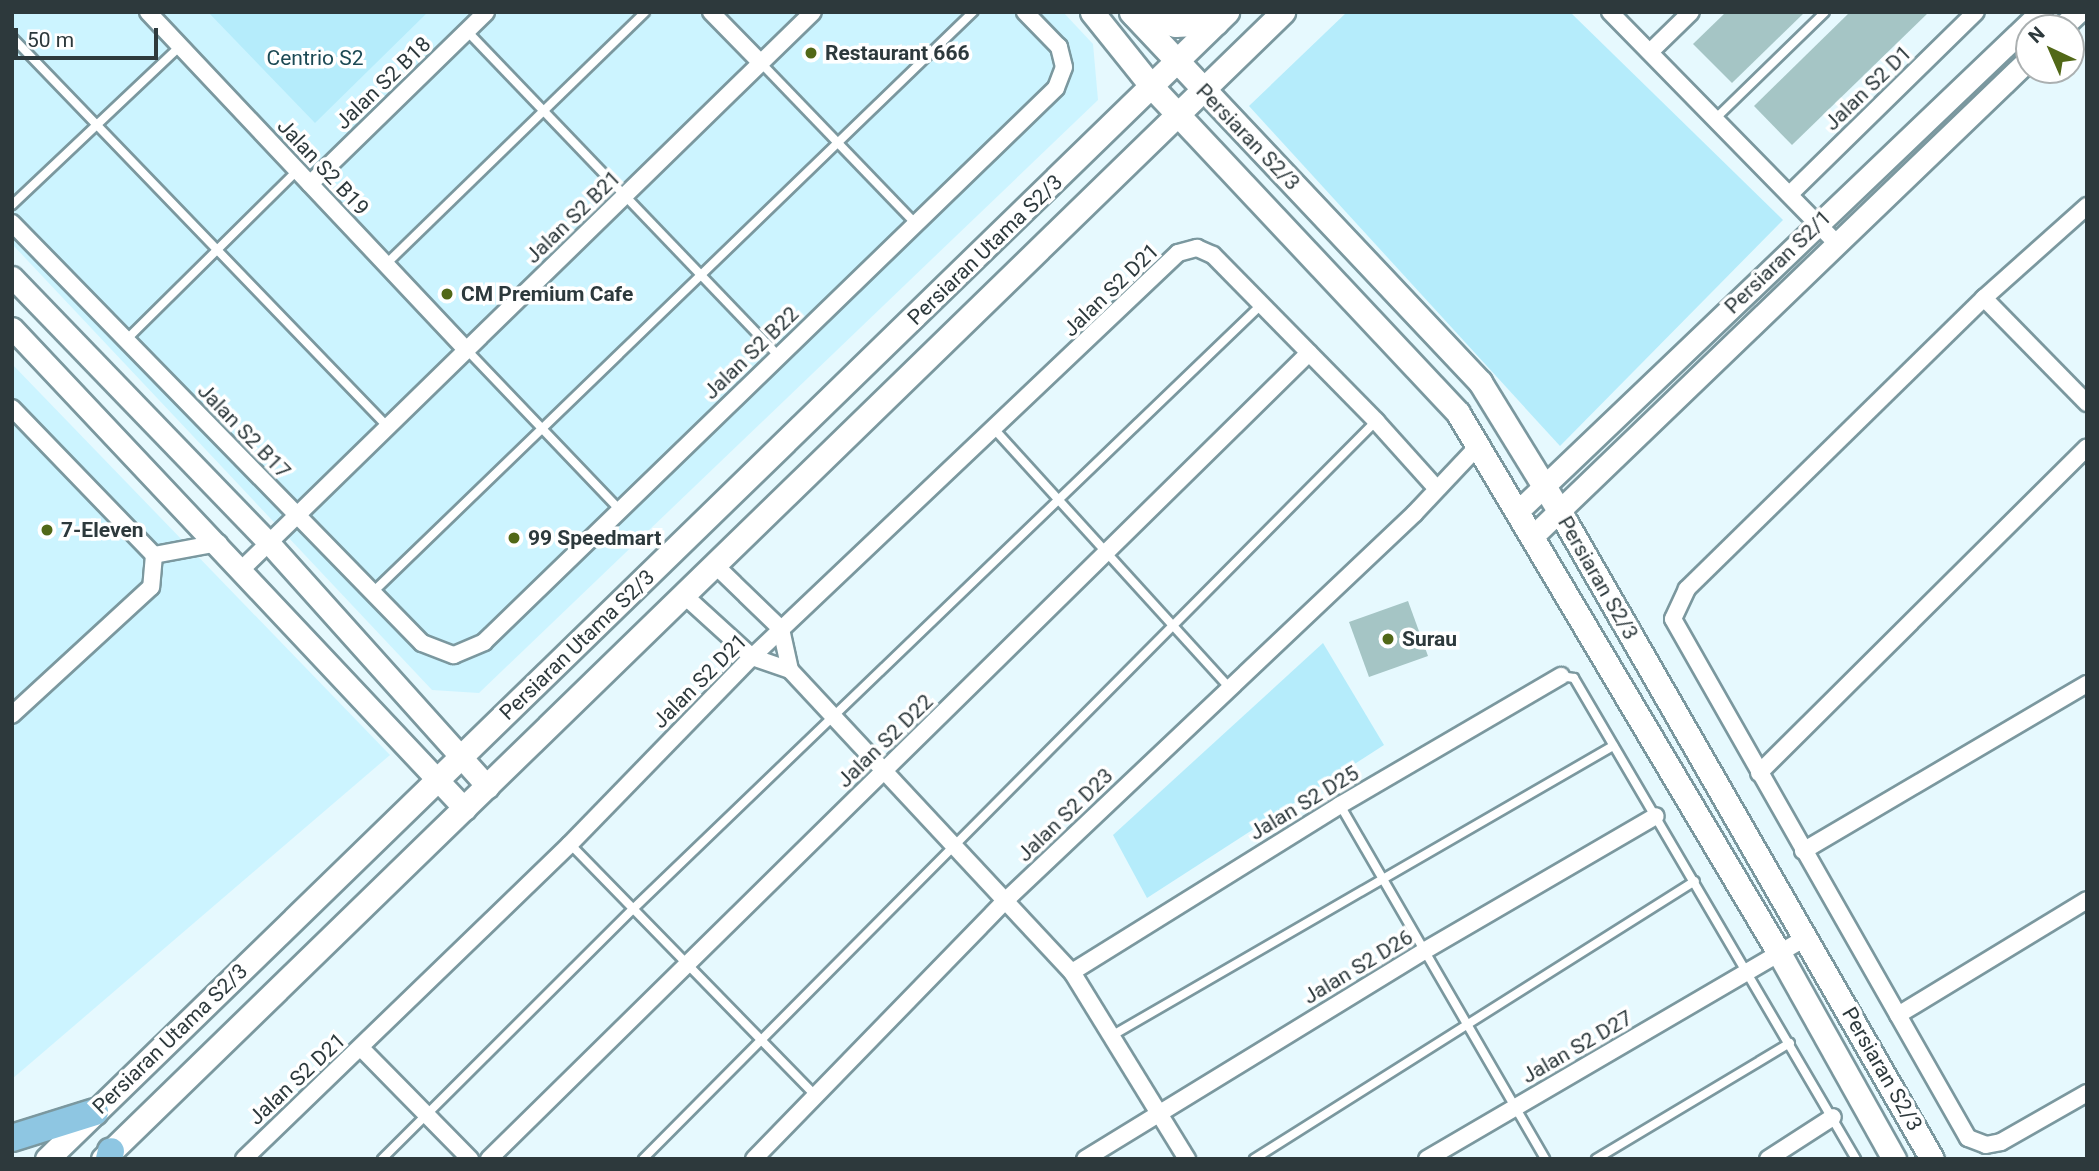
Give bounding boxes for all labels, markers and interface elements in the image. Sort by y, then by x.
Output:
scale bar [18,14,161,58]
north arrow [2015,14,2085,84]
text: N [2024,22,2049,48]
text: 50 m [27,28,74,52]
street label: Jalan S2 B18 [330,31,436,135]
place label: Restaurant 666 [825,40,970,66]
street label: Jalan S2 D1 [1819,40,1917,136]
park label: Centrio S2 [267,45,363,71]
marker: Restaurant 666 [803,45,819,61]
street label: Persiaran S2/3 [1191,78,1305,196]
street label: Jalan S2 B19 [272,114,374,220]
street label: Jalan S2 B21 [520,165,626,269]
street label: Persiaran Utama S2/3 [902,170,1068,330]
street label: Persiaran S2/1 [1719,205,1837,319]
street label: Jalan S2 D21 [1058,238,1164,342]
place label: CM Premium Cafe [461,281,633,307]
marker: CM Premium Cafe [439,286,455,302]
street label: Jalan S2 B22 [698,301,804,405]
street label: Jalan S2 B17 [192,378,296,484]
street label: Persiaran S2/3 [1552,512,1644,644]
place label: 7-Eleven [61,517,144,543]
marker: 7-Eleven [39,522,55,538]
place label: 99 Speedmart [528,525,661,551]
marker: 99 Speedmart [506,530,522,546]
street label: Persiaran Utama S2/3 [494,565,660,725]
place label: Surau [1402,626,1457,652]
street label: Jalan S2 D21 [648,629,752,733]
marker: Surau [1380,631,1396,647]
street label: Jalan S2 D22 [832,689,938,793]
street label: Jalan S2 D25 [1245,760,1363,846]
street label: Jalan S2 D23 [1012,763,1118,867]
street label: Jalan S2 D26 [1299,924,1417,1010]
street label: Persiaran Utama S2/3 [87,959,253,1119]
street label: Persiaran S2/3 [1836,1003,1928,1135]
street label: Jalan S2 D27 [1517,1005,1637,1089]
street label: Jalan S2 D21 [243,1028,351,1130]

